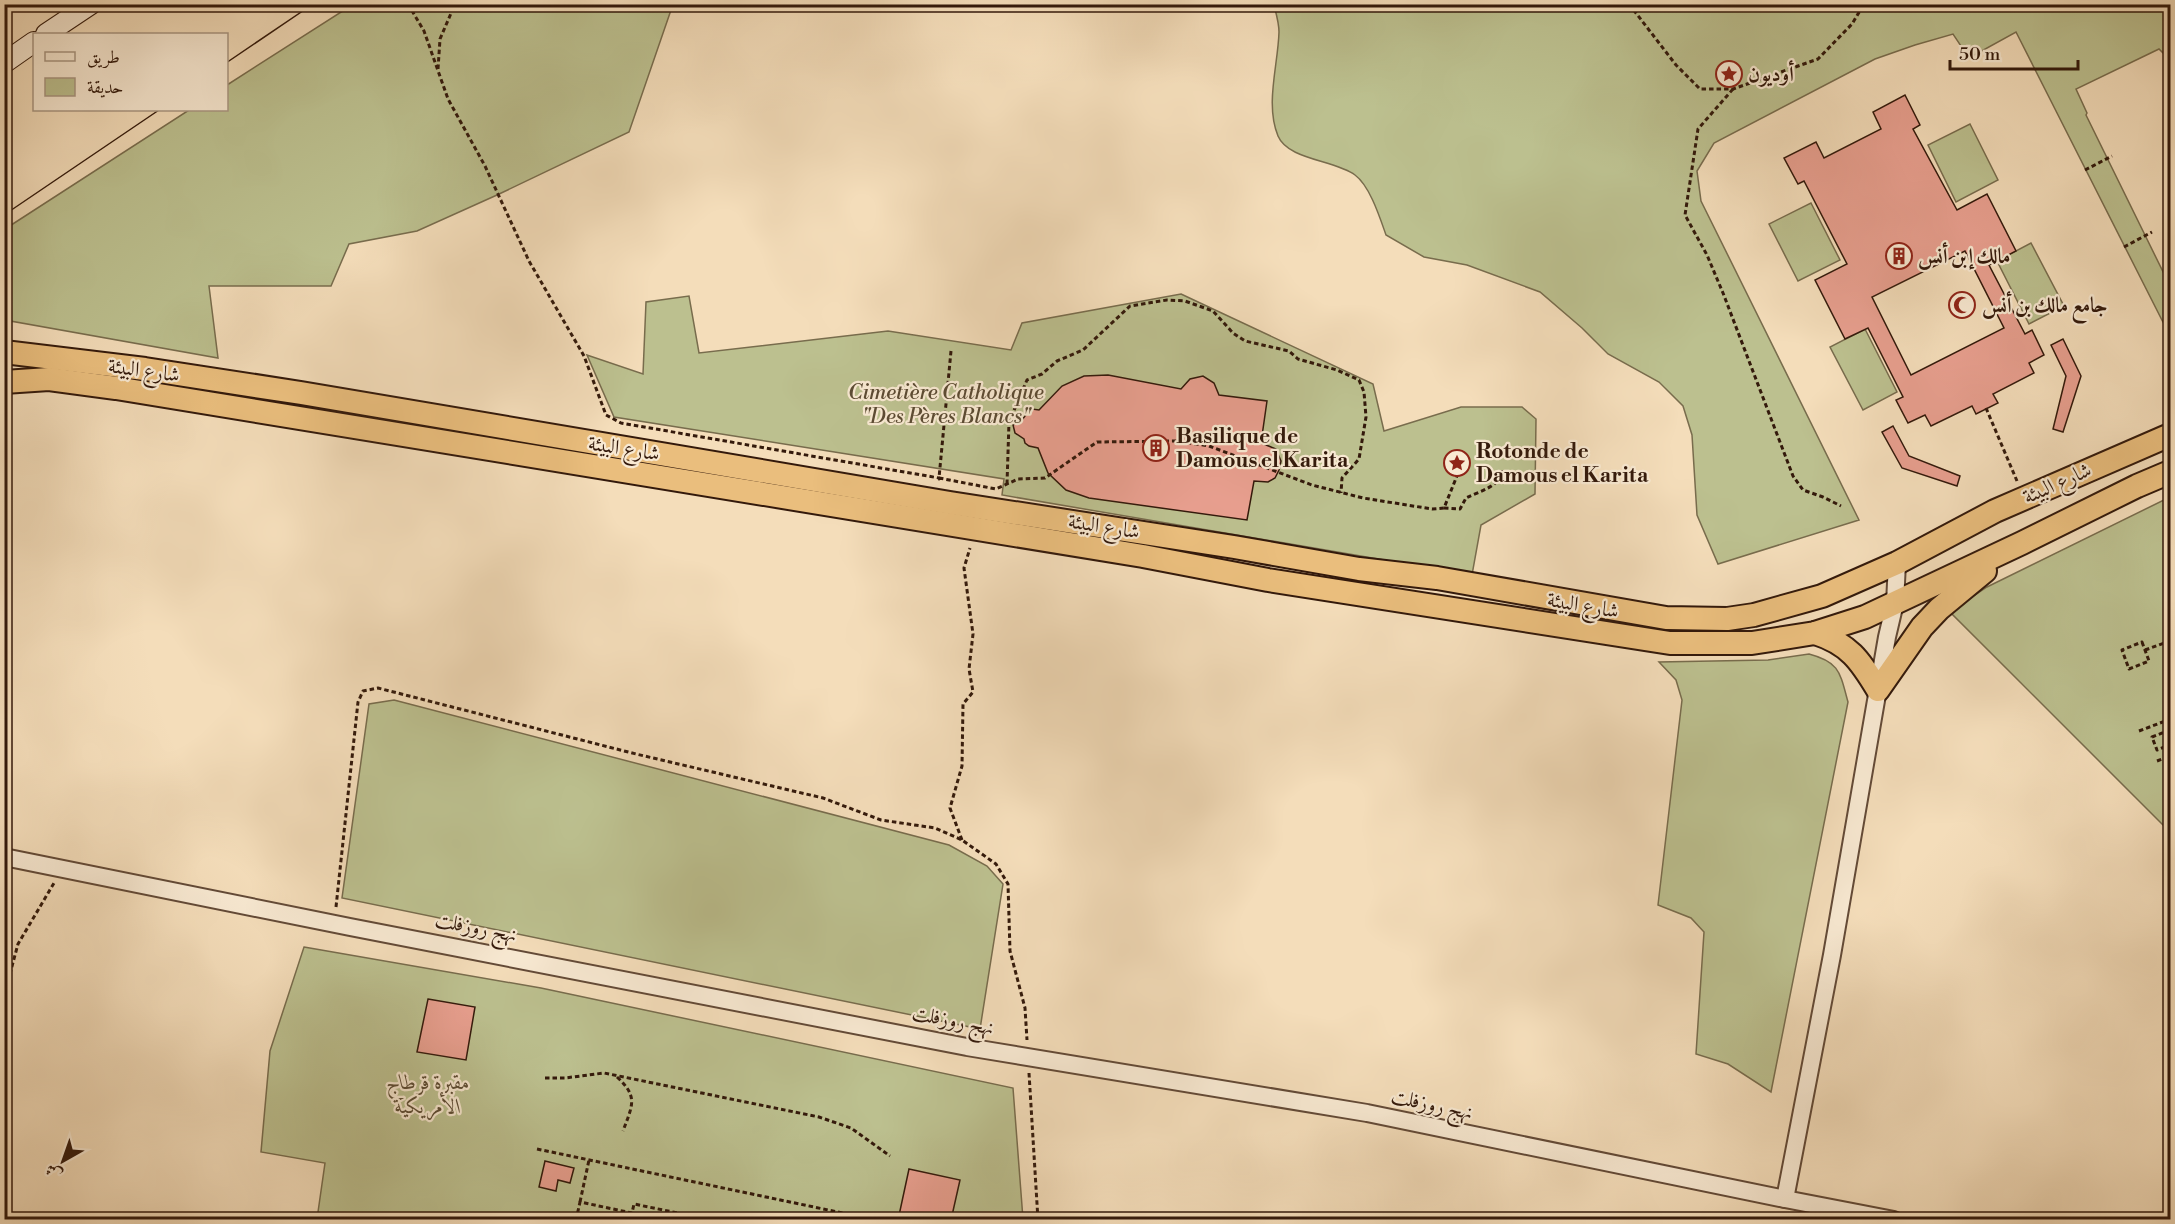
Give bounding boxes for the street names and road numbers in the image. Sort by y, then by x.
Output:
street label: شارع البيئة [106,353,181,393]
street label: شارع البيئة [585,430,662,471]
street label: شارع البيئة [2019,457,2097,514]
street label: شارع البيئة [1065,508,1142,549]
street label: شارع البيئة [1544,587,1621,629]
street label: نهج روزفلت [432,907,519,954]
street label: نهج روزفلت [909,1000,996,1047]
street label: نهج روزفلت [1387,1084,1475,1131]

